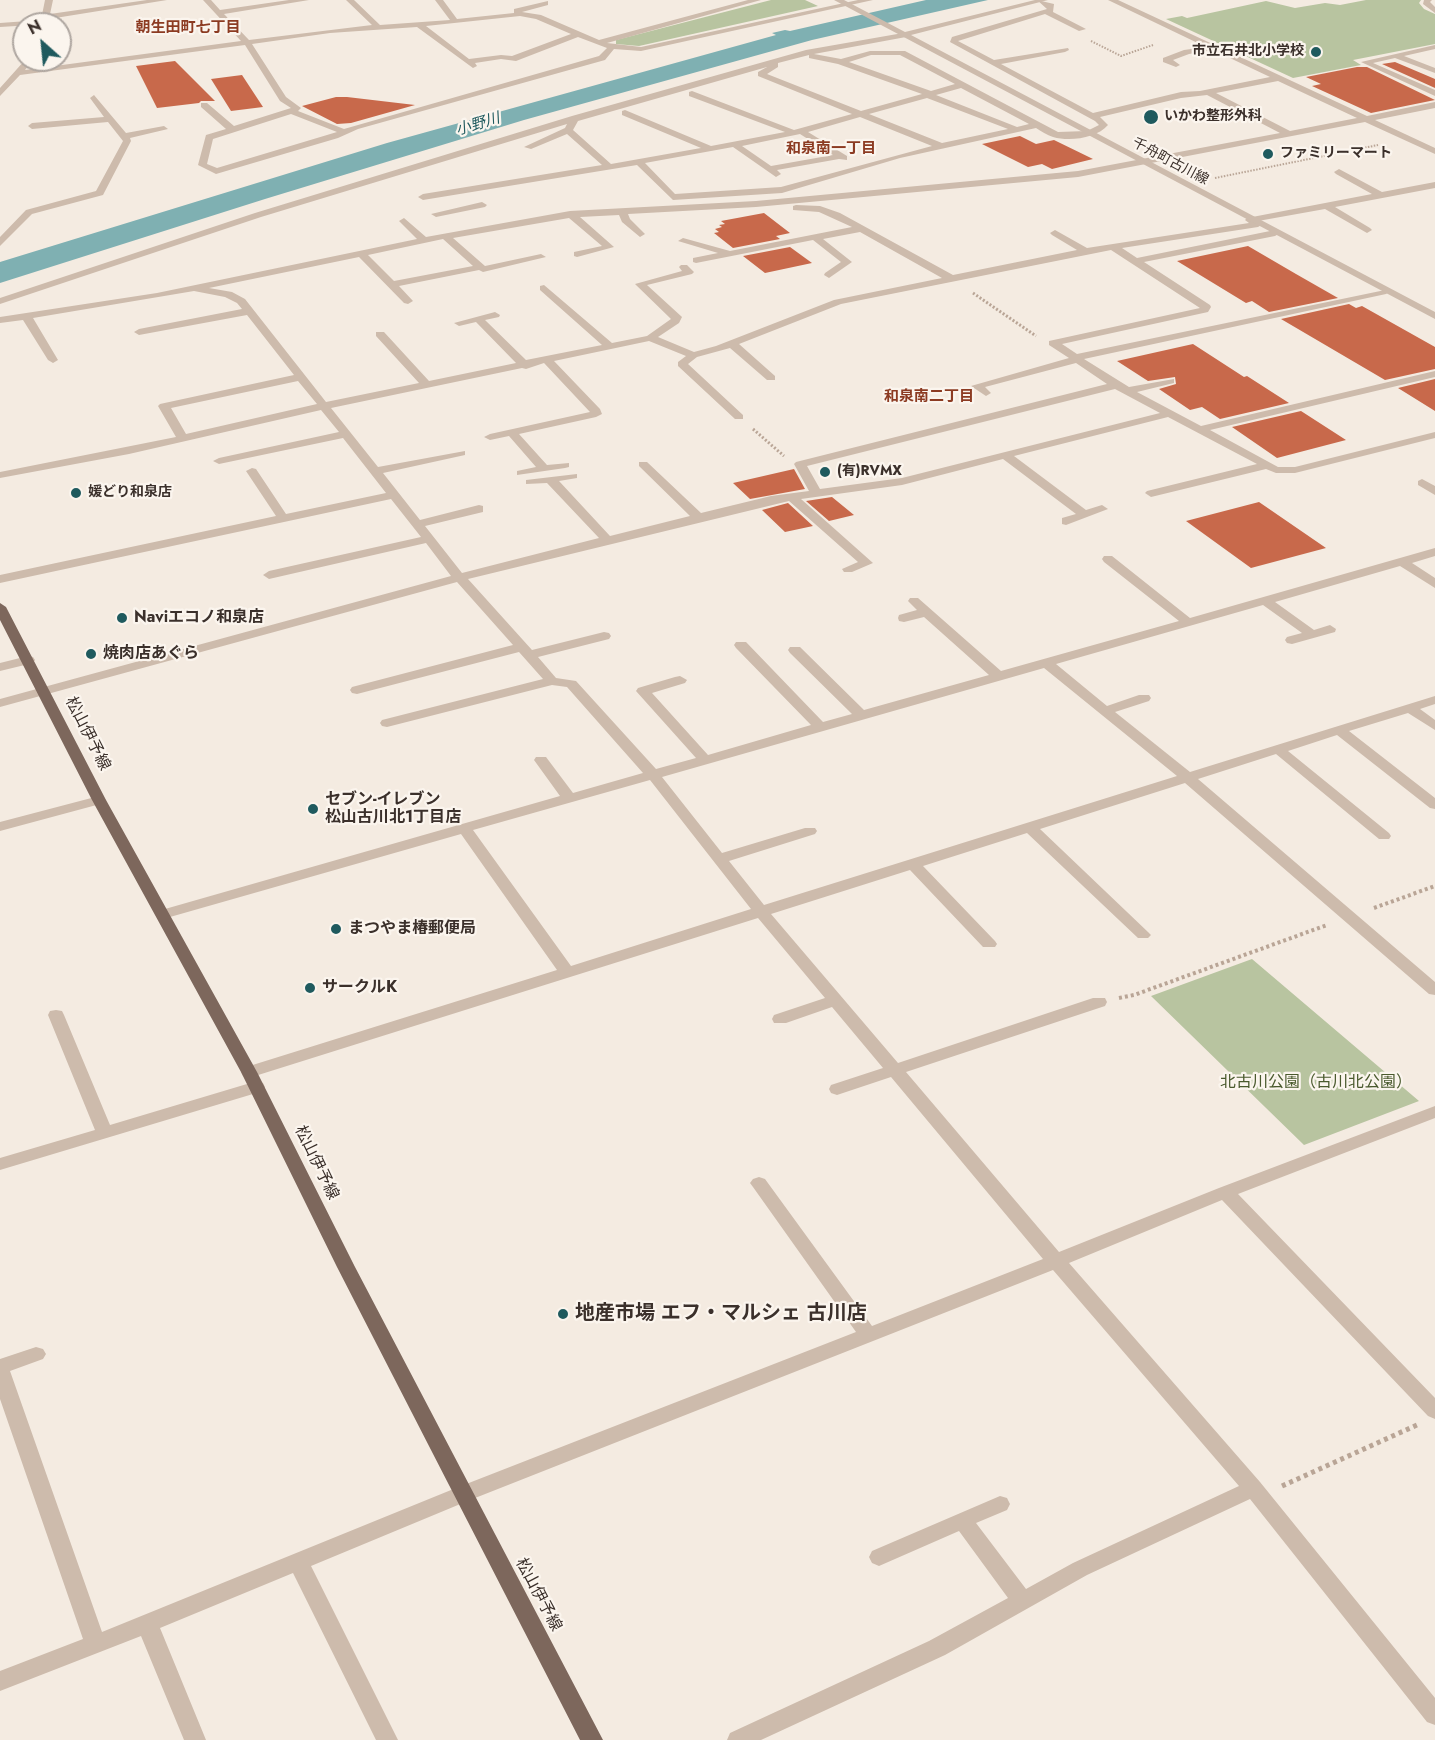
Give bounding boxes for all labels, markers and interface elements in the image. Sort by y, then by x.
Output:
north arrow [12,12,72,72]
text: N [24,14,45,40]
district label: 朝生田町七丁目 [136,19,240,37]
place label: 市立石井北小学校 [1192,44,1304,60]
marker: 市立石井北小学校 [1309,45,1323,59]
marker: いかわ整形外科 [1142,108,1160,126]
place label: いかわ整形外科 [1164,109,1262,125]
water label: 小野川 [454,110,502,140]
street label: 千舟町古川線 [1129,135,1211,189]
district label: 和泉南一丁目 [786,140,876,158]
place label: ファミリーマート [1280,146,1392,162]
marker: ファミリーマート [1261,147,1275,161]
district label: 和泉南二丁目 [884,388,974,406]
place label: (有)RVMX [837,464,902,480]
marker: (有)RVMX [818,465,832,479]
place label: 媛どり和泉店 [88,485,172,501]
marker: 媛どり和泉店 [69,486,83,500]
place label: Naviエコノ和泉店 [134,608,264,628]
marker: Naviエコノ和泉店 [115,611,129,625]
place label: 焼肉店あぐら [103,644,199,664]
marker: 焼肉店あぐら [84,647,98,661]
street label: 松山伊予線 [60,694,114,774]
place label: セブン-イレブン 松山古川北1丁目店 [325,790,461,828]
marker: セブン-イレブン 松山古川北1丁目店 [306,802,320,816]
place label: まつやま椿郵便局 [348,919,476,939]
marker: まつやま椿郵便局 [329,922,343,936]
place label: サークルK [322,978,397,998]
marker: サークルK [303,981,317,995]
park label: 北古川公園（古川北公園） [1220,1073,1412,1093]
street label: 松山伊予線 [290,1123,342,1203]
place label: 地産市場 エフ・マルシェ 古川店 [575,1302,867,1326]
marker: 地産市場 エフ・マルシェ 古川店 [556,1307,570,1321]
street label: 松山伊予線 [511,1555,565,1635]

